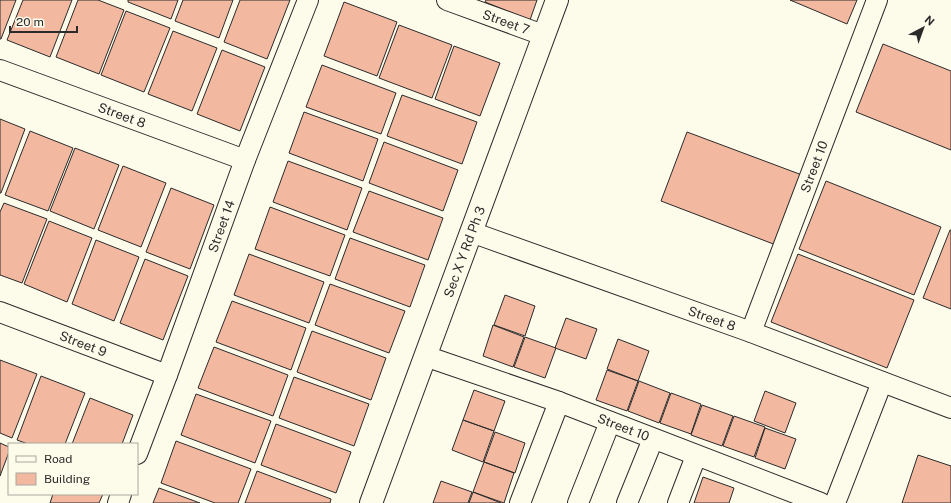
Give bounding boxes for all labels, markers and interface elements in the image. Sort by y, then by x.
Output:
street label: Street 7 [481,6,532,37]
scale bar [10,8,77,34]
north arrow [903,8,943,48]
text: N [922,13,937,28]
text: 20 m [16,15,44,29]
street label: Street 8 [96,99,148,130]
street label: Street 10 [797,138,830,195]
street label: Street 14 [205,198,237,254]
street label: Sec X Y Rd Ph 3 [440,204,488,299]
street label: Street 8 [686,303,738,334]
street label: Street 9 [58,328,109,359]
street label: Street 10 [596,410,652,444]
legend [8,443,138,495]
text: Road [44,452,72,466]
text: Building [44,472,90,486]

